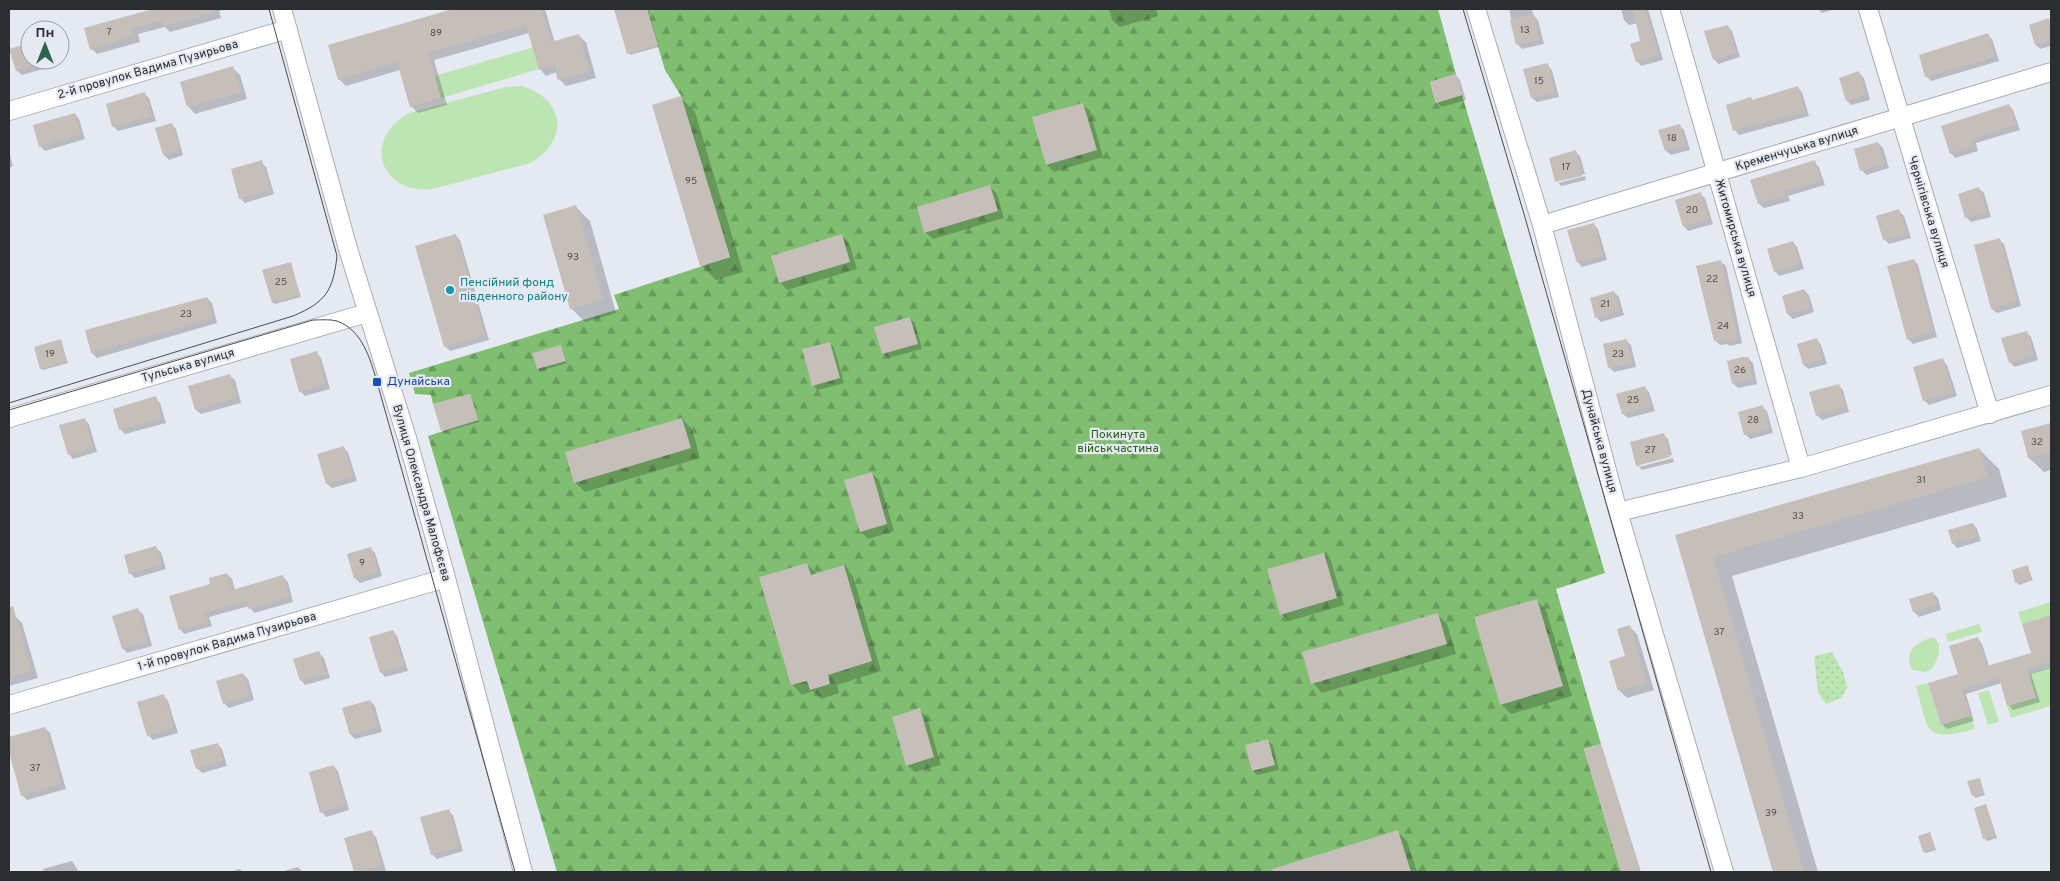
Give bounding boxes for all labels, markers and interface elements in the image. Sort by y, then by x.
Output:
north arrow [20,20,70,70]
house number: 13 [1520,24,1530,37]
text: Пн [36,25,54,42]
house number: 7 [106,26,112,39]
house number: 89 [430,27,442,40]
street label: 2-й провулок Вадима Пузирьова [56,36,240,104]
house number: 15 [1534,75,1544,88]
street label: Кременчуцька вулиця [1734,123,1860,175]
house number: 18 [1667,132,1677,145]
street label: Чернігівська вулиця [1903,154,1953,270]
house number: 17 [1562,161,1570,174]
house number: 95 [685,175,697,188]
street label: Житомирська вулиця [1710,177,1760,299]
house number: 20 [1686,204,1698,217]
house number: 93 [567,251,579,264]
house number: 22 [1706,273,1718,286]
place label: Пенсійний фонд південного району [460,275,568,305]
house number: 25 [275,276,287,289]
marker: Пенсійний фонд південного району [444,284,456,296]
house number: 21 [1600,298,1610,311]
house number: 23 [180,308,192,321]
house number: 24 [1717,320,1729,333]
street label: Тульська вулиця [140,345,236,387]
house number: 19 [45,348,55,361]
house number: 23 [1612,348,1624,361]
house number: 26 [1734,364,1746,377]
place label: Дунайська [387,374,450,390]
marker: Дунайська [371,376,383,388]
street label: Дунайська вулиця [1577,387,1621,495]
house number: 25 [1627,394,1639,407]
street label: Вулиця Олександра Малофєєва [388,403,454,583]
house number: 28 [1747,414,1759,427]
park label: Покинута військчастина [1077,427,1159,457]
house number: 32 [2031,436,2043,449]
house number: 27 [1644,444,1656,457]
house number: 31 [1916,474,1926,487]
house number: 33 [1792,510,1804,523]
house number: 9 [359,557,365,570]
street label: 1-й провулок Вадима Пузирьова [136,609,318,675]
house number: 37 [1713,626,1725,639]
house number: 37 [29,762,41,775]
house number: 39 [1765,807,1777,820]

